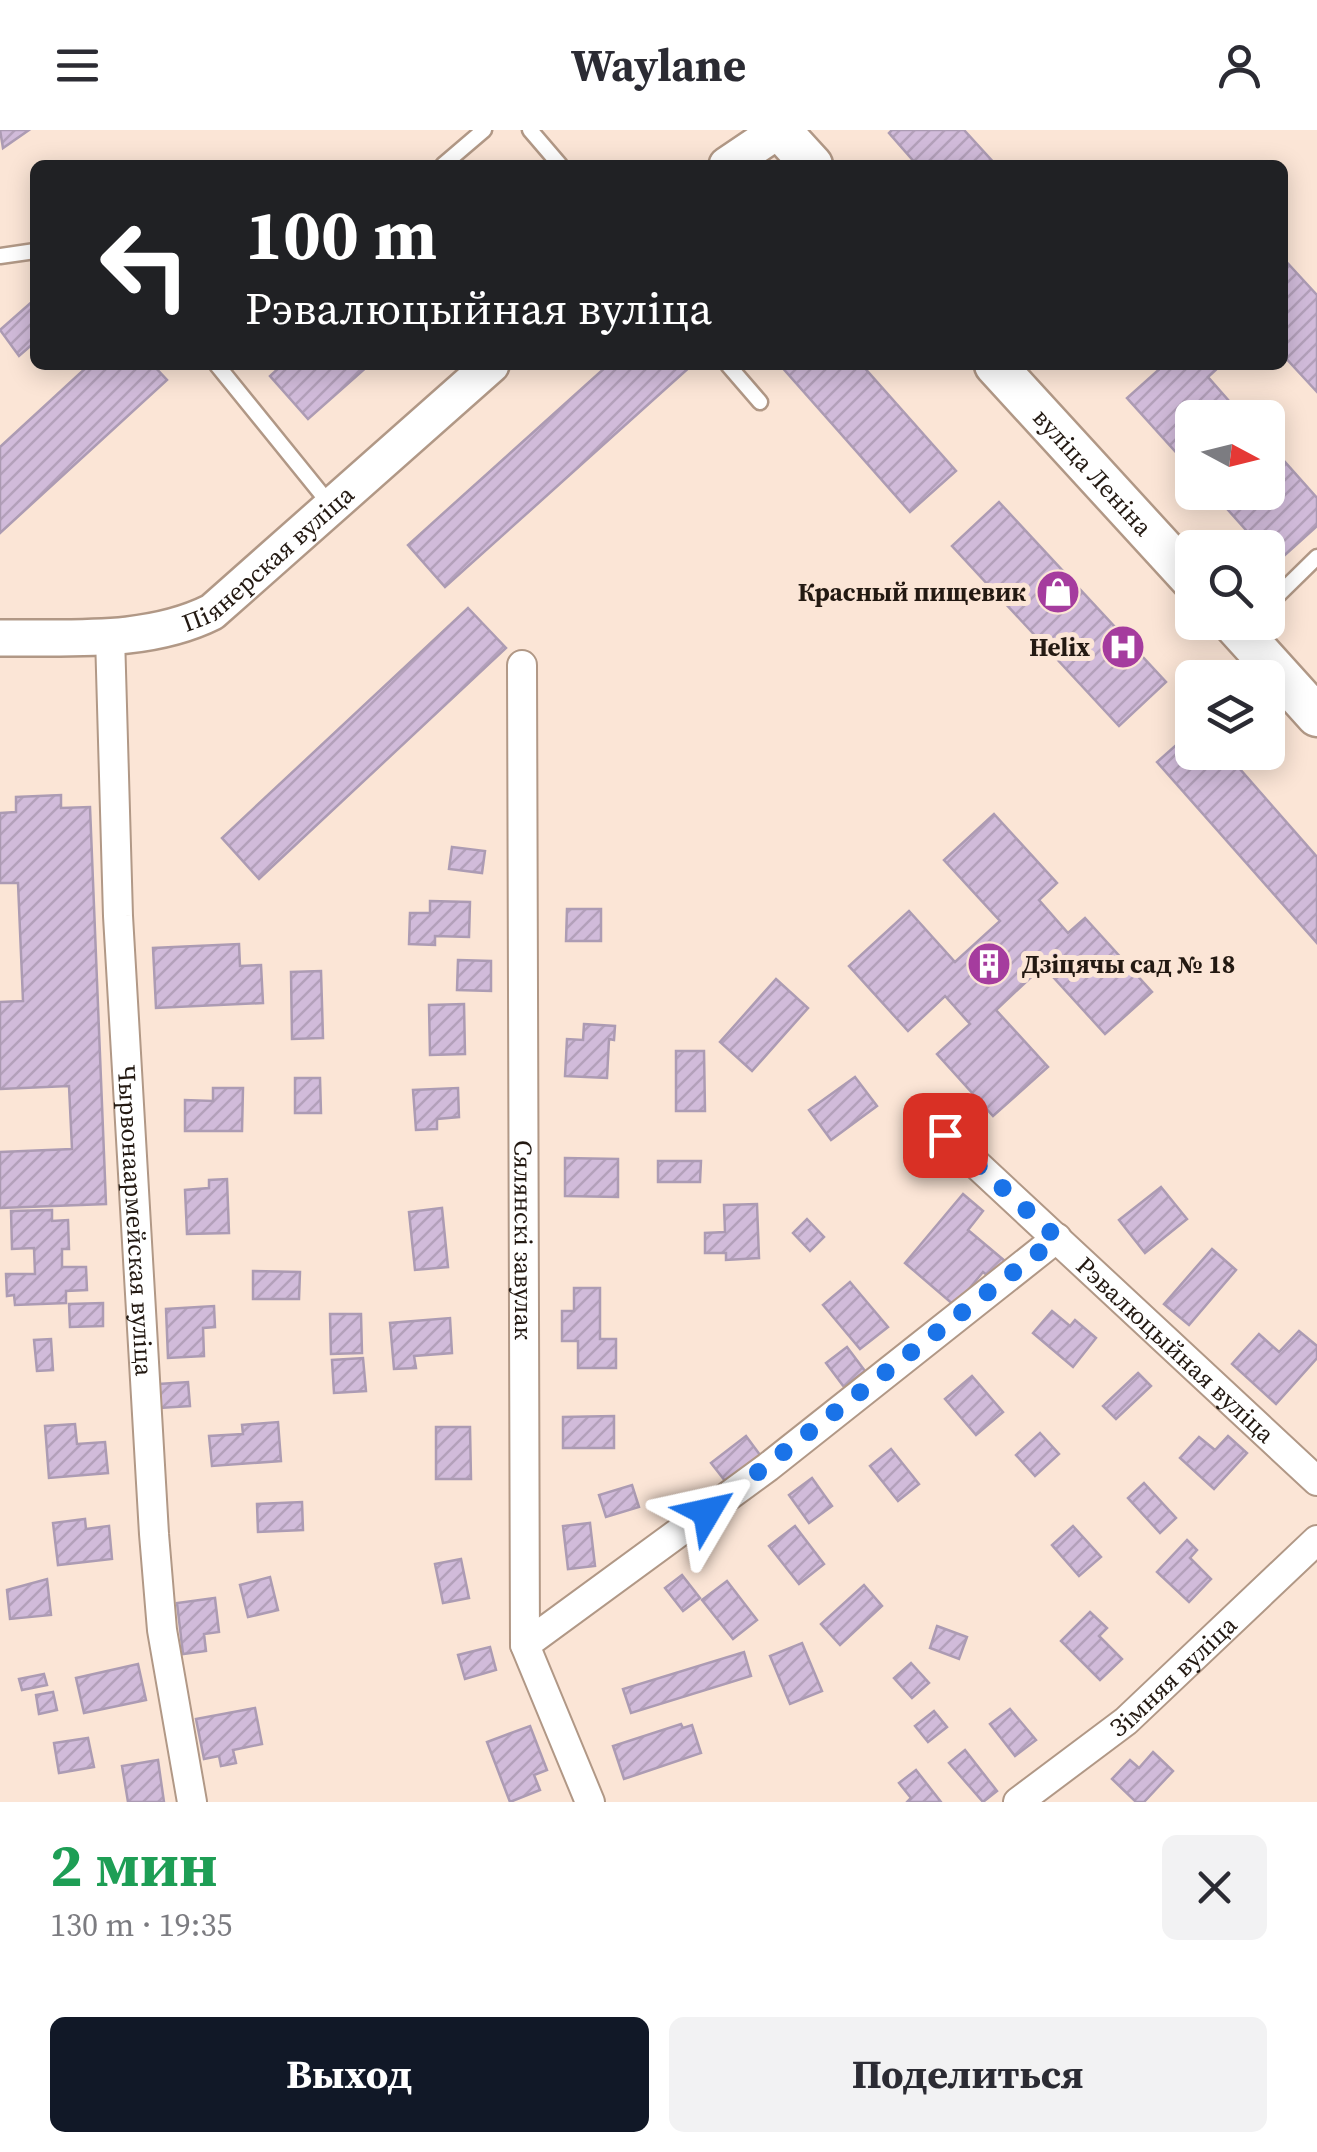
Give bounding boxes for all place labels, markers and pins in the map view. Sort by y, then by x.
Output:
shop icon: Красный пищевик [1035,569,1081,615]
place label: Красный пищевик [798,575,1026,609]
hospital icon: Helix [1100,624,1146,670]
place label: Helix [1029,630,1090,664]
building icon: Дзіцячы сад № 18 [966,941,1012,987]
place label: Дзіцячы сад № 18 [1022,947,1235,981]
pin [903,1093,988,1178]

